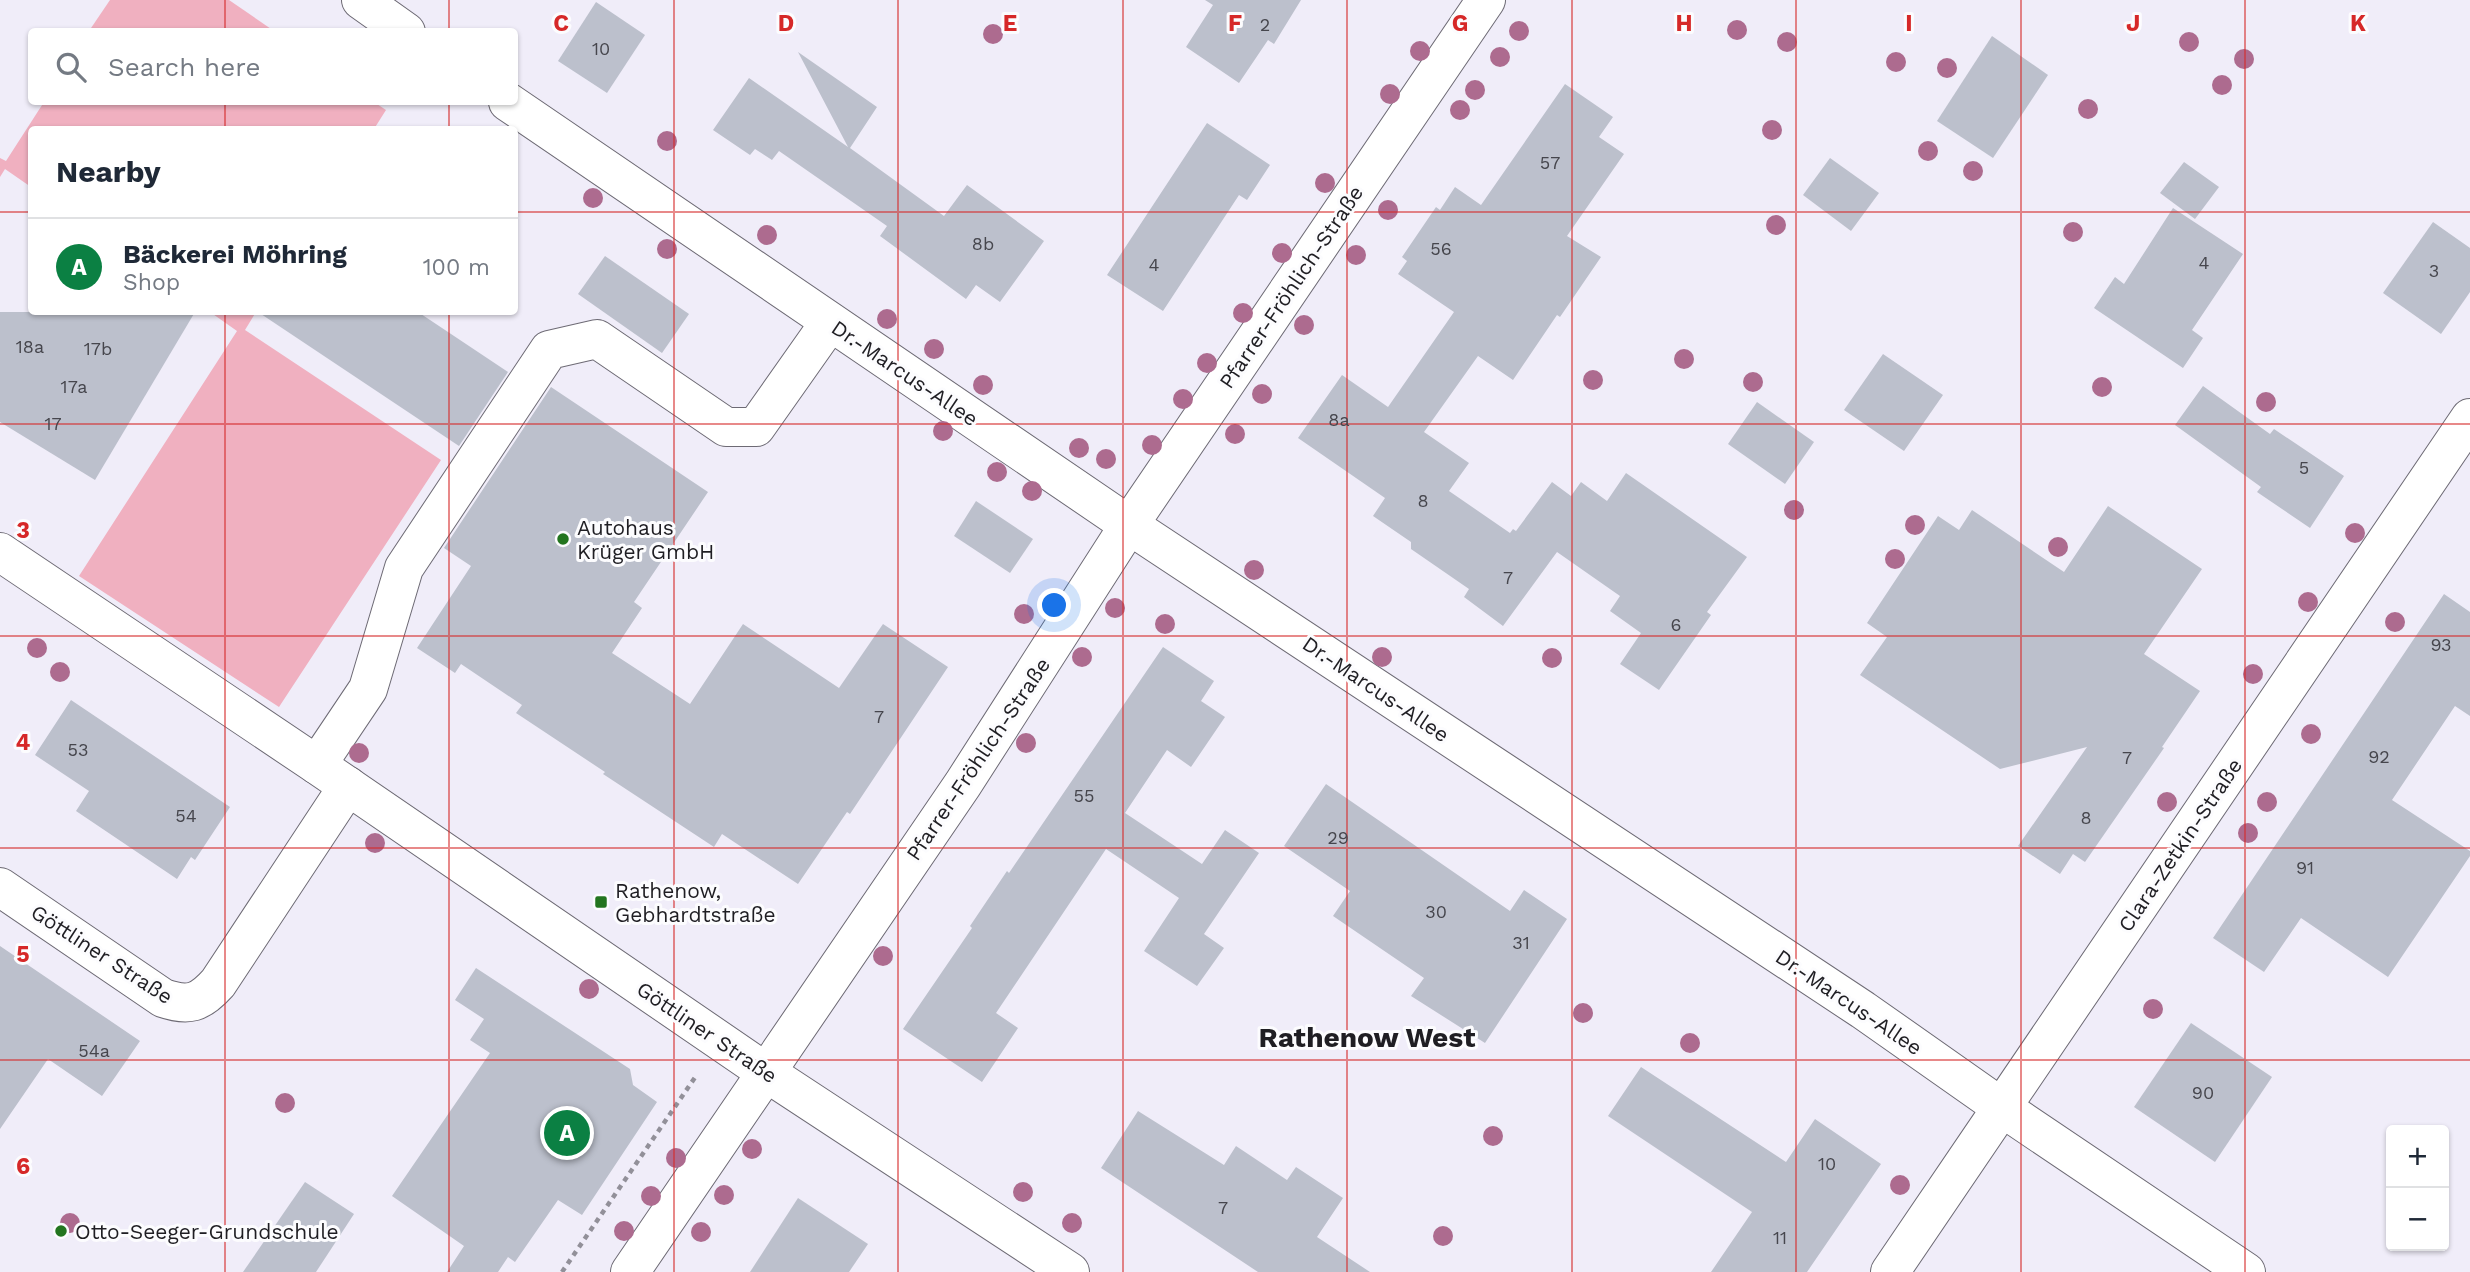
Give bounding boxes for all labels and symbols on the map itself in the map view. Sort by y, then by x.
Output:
text: C [553,10,569,37]
text: D [778,10,794,37]
text: E [1003,10,1017,37]
text: F [1228,10,1242,37]
text: G [1452,10,1468,37]
text: H [1675,10,1693,37]
text: I [1905,10,1913,37]
text: J [2126,10,2140,37]
text: K [2350,10,2366,37]
house number: 2 [1260,14,1270,35]
house number: 10 [592,38,610,59]
house number: 57 [1540,152,1560,173]
street label: Pfarrer-Fröhlich-Straße [1214,181,1368,393]
house number: 8b [972,233,994,254]
house number: 56 [1430,238,1452,259]
house number: 4 [2199,252,2210,273]
house number: 4 [1149,254,1160,275]
house number: 3 [2429,260,2439,281]
street label: Dr.-Marcus-Allee [827,315,983,431]
house number: 18a [16,336,44,357]
house number: 17b [84,338,112,359]
house number: 17a [61,376,87,397]
house number: 8a [1328,409,1350,430]
house number: 17 [44,413,62,434]
house number: 5 [2299,457,2309,478]
house number: 8 [1417,490,1429,511]
place label: Autohaus Krüger GmbH [577,515,714,564]
text: 3 [16,517,30,544]
marker: Autohaus Krüger GmbH [555,531,571,547]
house number: 7 [1503,567,1513,588]
your location [1037,588,1071,622]
house number: 6 [1671,614,1681,635]
street label: Dr.-Marcus-Allee [1298,631,1454,747]
house number: 93 [2430,634,2452,655]
street label: Pfarrer-Fröhlich-Straße [901,653,1055,865]
house number: 7 [874,706,884,727]
text: 4 [16,729,31,756]
house number: 53 [68,739,88,760]
house number: 92 [2368,746,2390,767]
house number: 7 [2122,747,2132,768]
street label: Clara-Zetkin-Straße [2113,754,2247,936]
house number: 55 [1074,785,1094,806]
house number: 54 [175,805,197,826]
house number: 8 [2080,807,2092,828]
house number: 29 [1327,827,1349,848]
house number: 91 [2296,857,2314,878]
place label: Rathenow, Gebhardtstraße [615,878,776,927]
marker: Rathenow, Gebhardtstraße [593,894,609,910]
street label: Göttliner Straße [27,899,177,1009]
house number: 30 [1425,901,1447,922]
house number: 31 [1512,932,1530,953]
text: 5 [16,941,30,968]
street label: Dr.-Marcus-Allee [1771,944,1927,1060]
street label: Göttliner Straße [632,976,782,1088]
district label: Rathenow West [1259,1021,1475,1054]
house number: 54a [78,1040,110,1061]
house number: 90 [2192,1082,2214,1103]
pin: A [544,1107,590,1159]
text: 6 [16,1153,30,1180]
house number: 10 [1818,1153,1836,1174]
house number: 7 [1218,1197,1228,1218]
place label: Otto-Seeger-Grundschule [75,1219,339,1244]
marker: Otto-Seeger-Grundschule [53,1223,69,1239]
house number: 11 [1773,1227,1787,1248]

